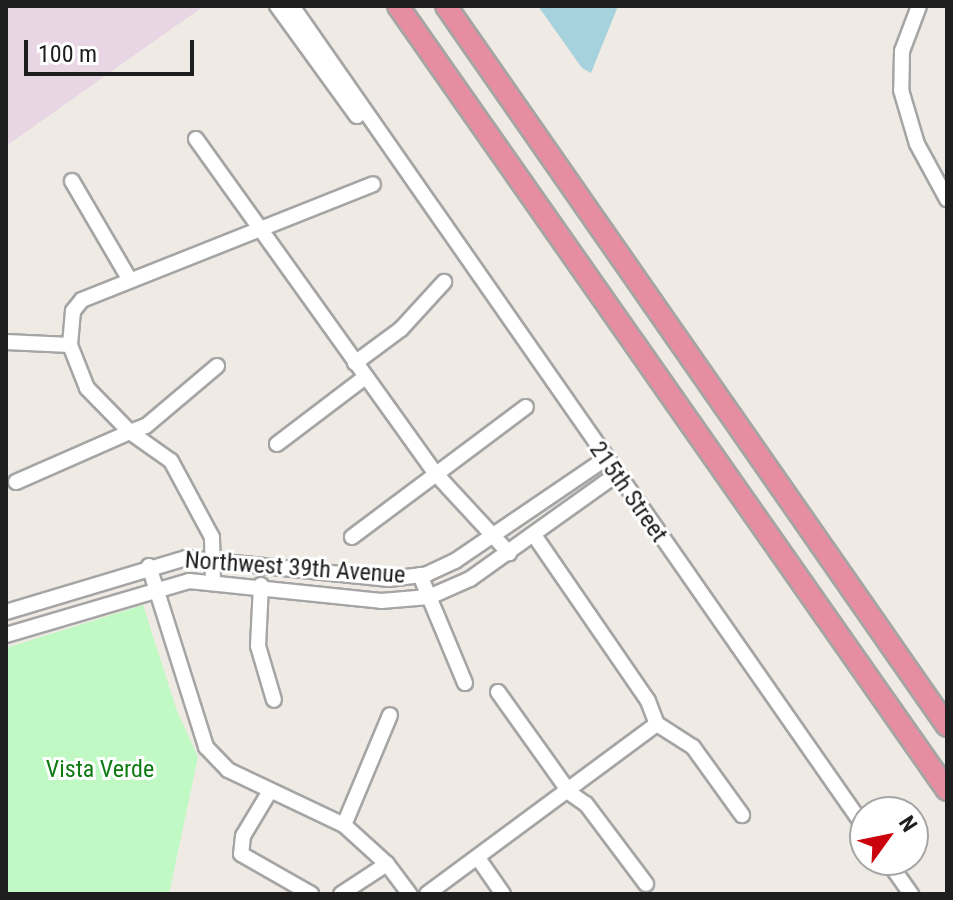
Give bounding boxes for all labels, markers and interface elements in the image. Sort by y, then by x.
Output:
scale bar [28,24,198,74]
text: 100 m [38,40,97,68]
street label: 215th Street [583,436,673,548]
street label: Northwest 39th Avenue [184,546,406,590]
park label: Vista Verde [46,756,154,784]
north arrow [849,796,929,876]
text: N [894,811,922,836]

